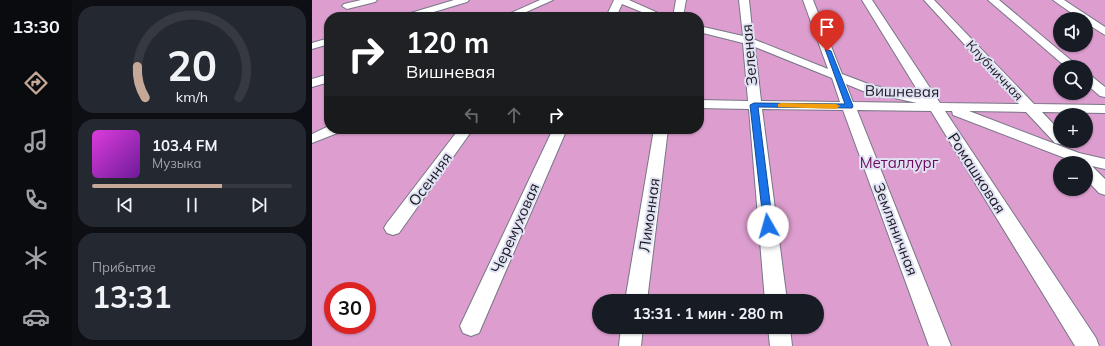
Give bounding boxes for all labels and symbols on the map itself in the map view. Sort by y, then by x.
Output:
pin [810,10,844,51]
street label: Зеленая [737,24,761,86]
street label: Клубничная [963,37,1027,103]
street label: Вишневая [865,81,939,101]
street label: Ромашковая [944,129,1010,217]
street label: Осенняя [404,148,456,210]
park label: Металлург [860,153,939,172]
street label: Лимонная [634,177,664,253]
street label: Черемуховая [487,180,543,276]
street label: Земляничная [870,180,922,278]
position arrow [747,205,789,247]
speed limit sign: 30 [324,282,376,334]

